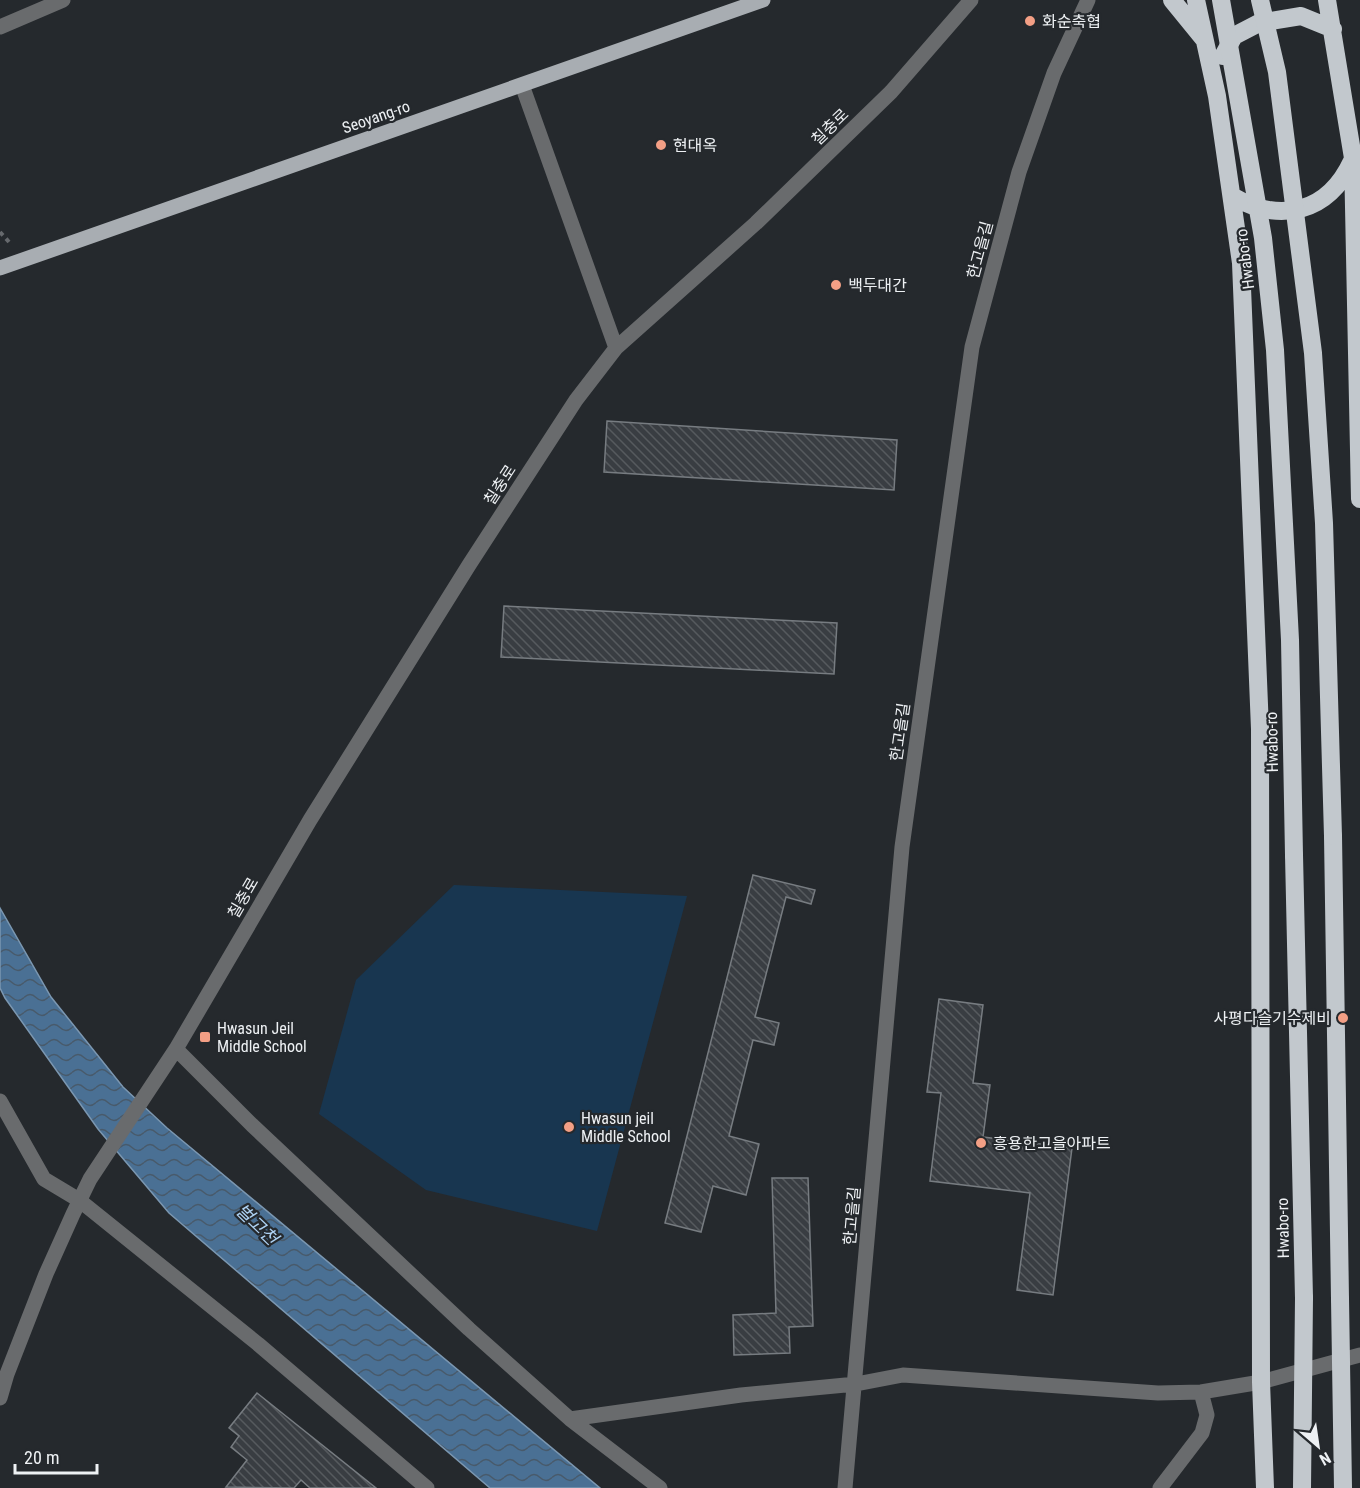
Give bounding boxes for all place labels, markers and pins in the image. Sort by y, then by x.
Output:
place label: 화순축협 [1042,12,1101,31]
marker: 화순축협 [1023,14,1037,28]
place label: 현대옥 [673,136,717,155]
marker: 현대옥 [654,138,668,152]
place label: 백두대간 [848,276,907,295]
marker: 백두대간 [829,278,843,292]
place label: 사평다슬기수제비 [1213,1009,1331,1028]
marker: 사평다슬기수제비 [1336,1011,1350,1025]
place label: Hwasun Jeil Middle School [217,1019,307,1056]
marker: Hwasun Jeil Middle School [198,1030,212,1044]
place label: Hwasun jeil Middle School [581,1109,671,1146]
marker: Hwasun jeil Middle School [562,1120,576,1134]
place label: 흥용한고을아파트 [993,1134,1111,1153]
marker: 흥용한고을아파트 [974,1136,988,1150]

